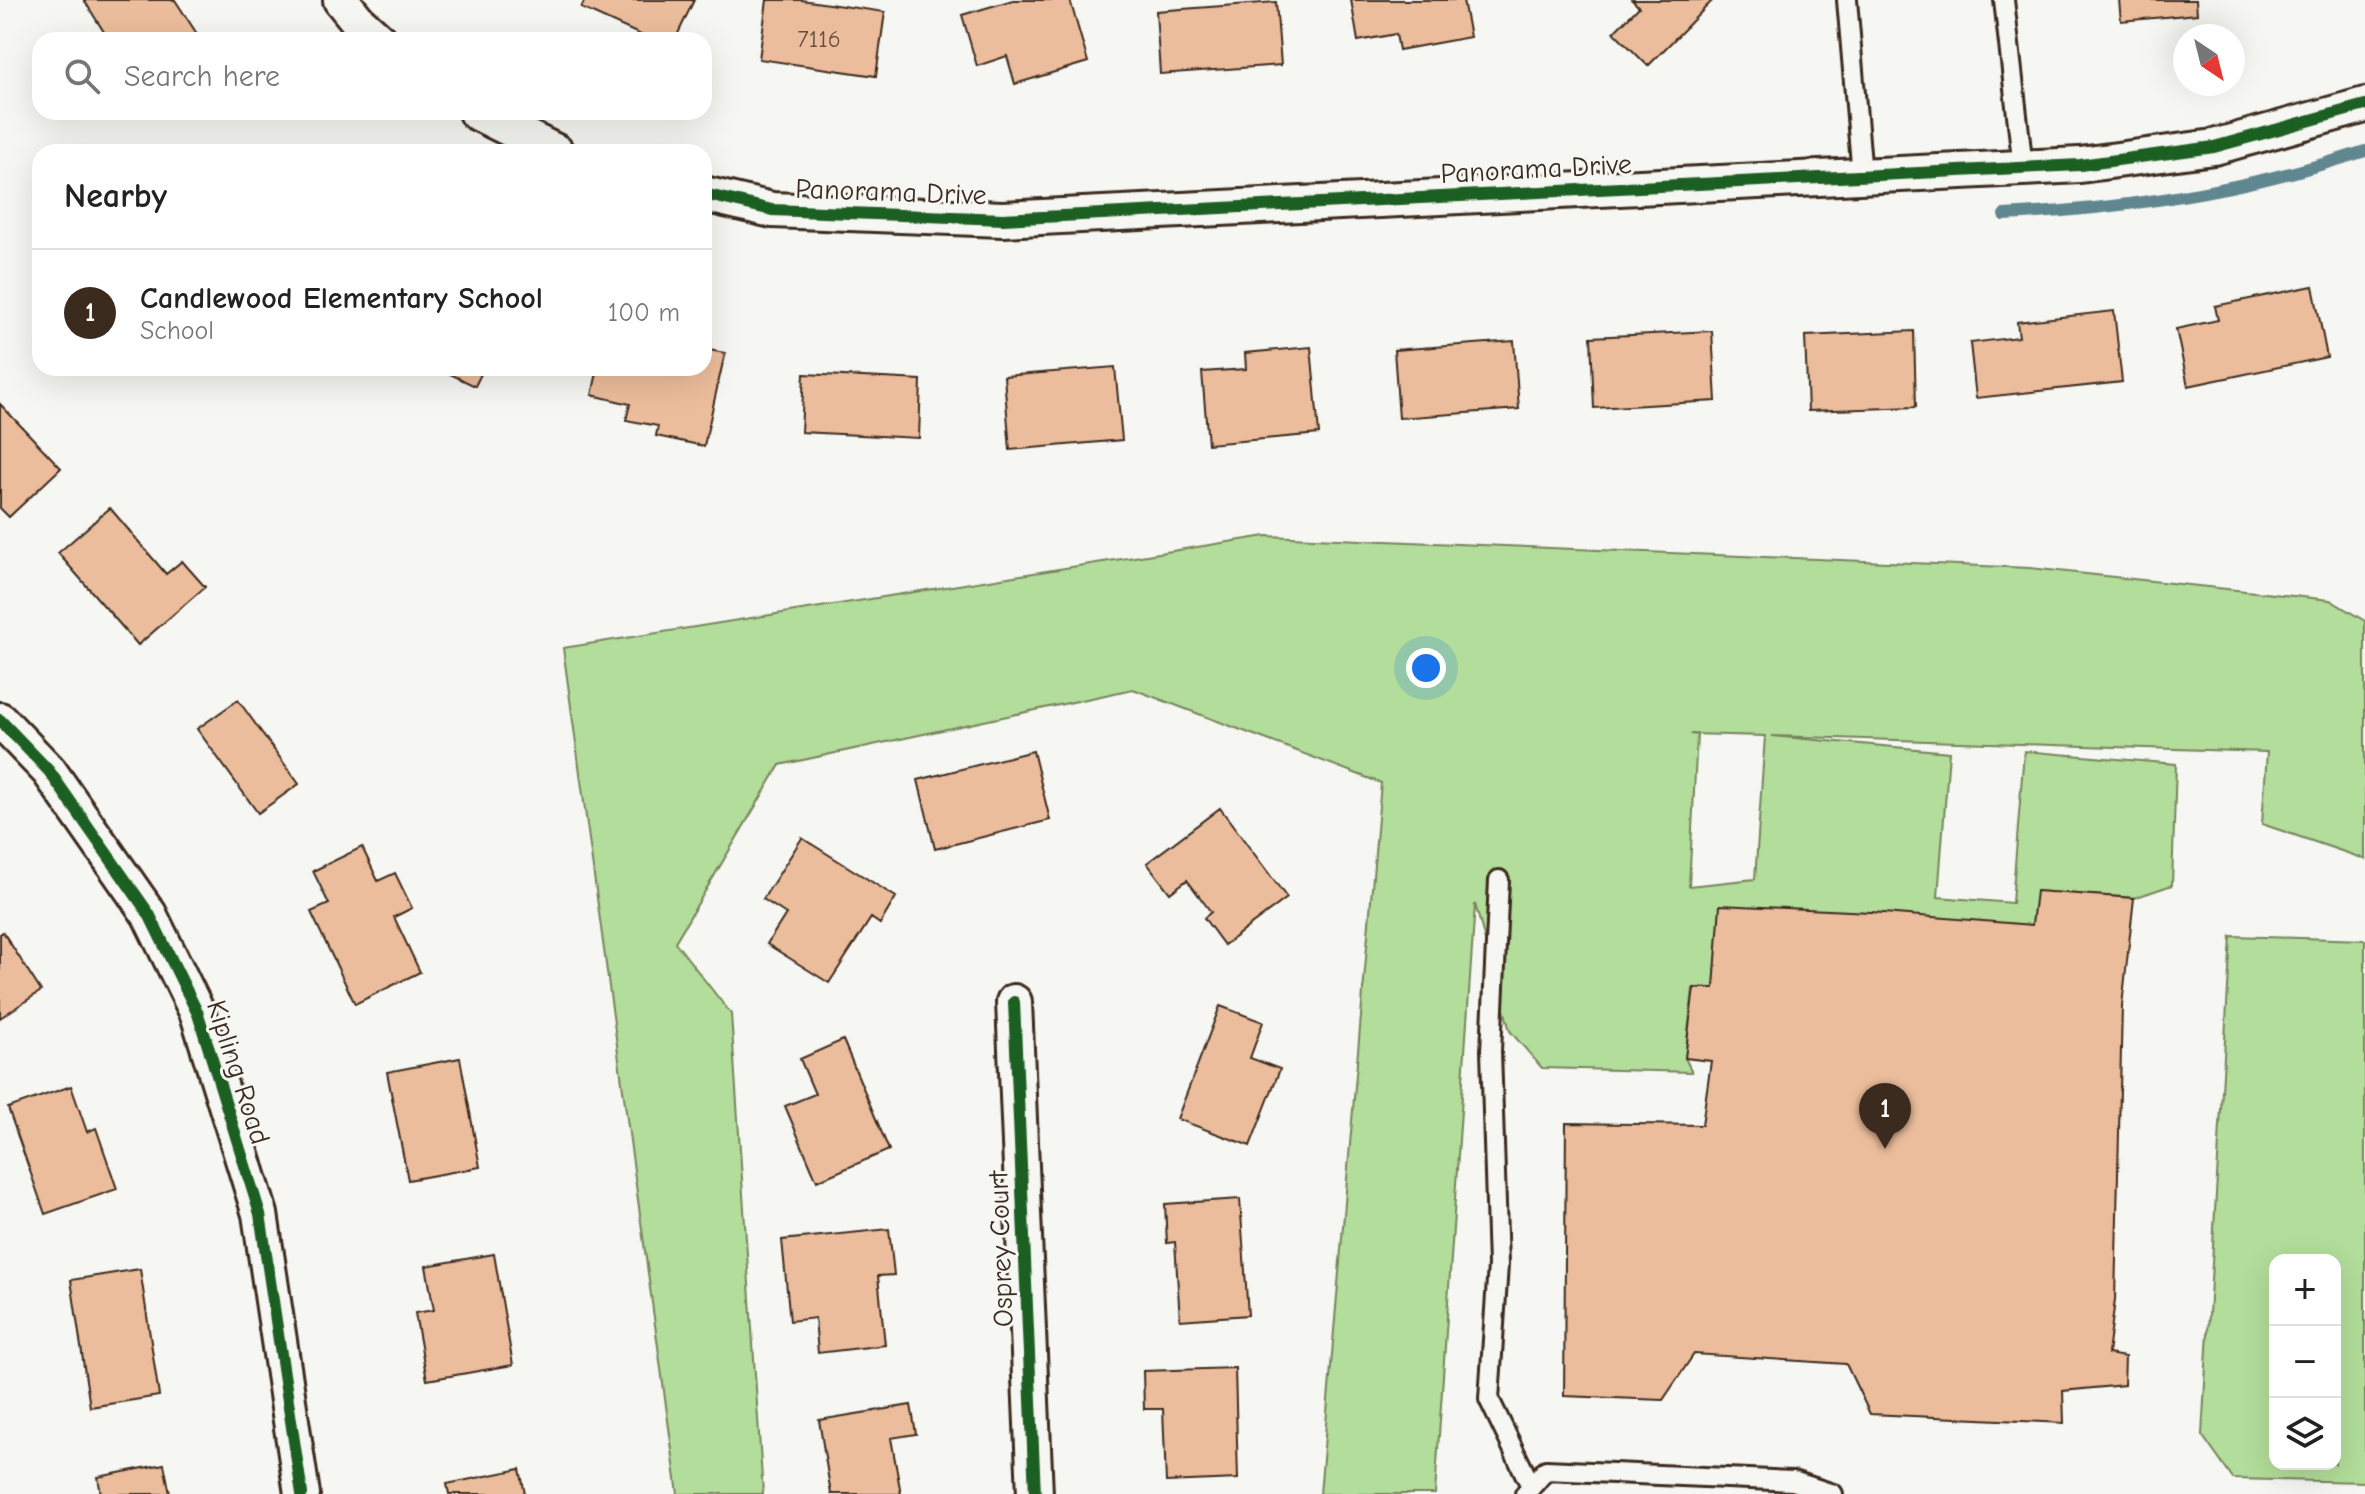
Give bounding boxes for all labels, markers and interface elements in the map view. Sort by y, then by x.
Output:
north arrow [2173,24,2245,96]
house number: 7116 [797,25,841,53]
search box [32,32,712,120]
icon: search [60,54,104,98]
text: Search here [124,59,280,94]
street label: Panorama Drive [1440,148,1633,190]
street label: Panorama Drive [795,173,987,211]
text: Nearby [64,176,167,216]
text: Candlewood Elementary School [140,281,543,316]
text: 1 [85,298,95,328]
text: 100 m [608,298,680,328]
text: School [140,316,214,346]
your location [1406,648,1446,688]
street label: Kipling Road [200,996,276,1148]
pin: 1 [1859,1083,1911,1149]
street label: Osprey Court [982,1169,1020,1328]
map controls [2269,1254,2341,1470]
button: + [2269,1254,2341,1326]
button: − [2269,1326,2341,1398]
button: layers [2269,1398,2341,1470]

